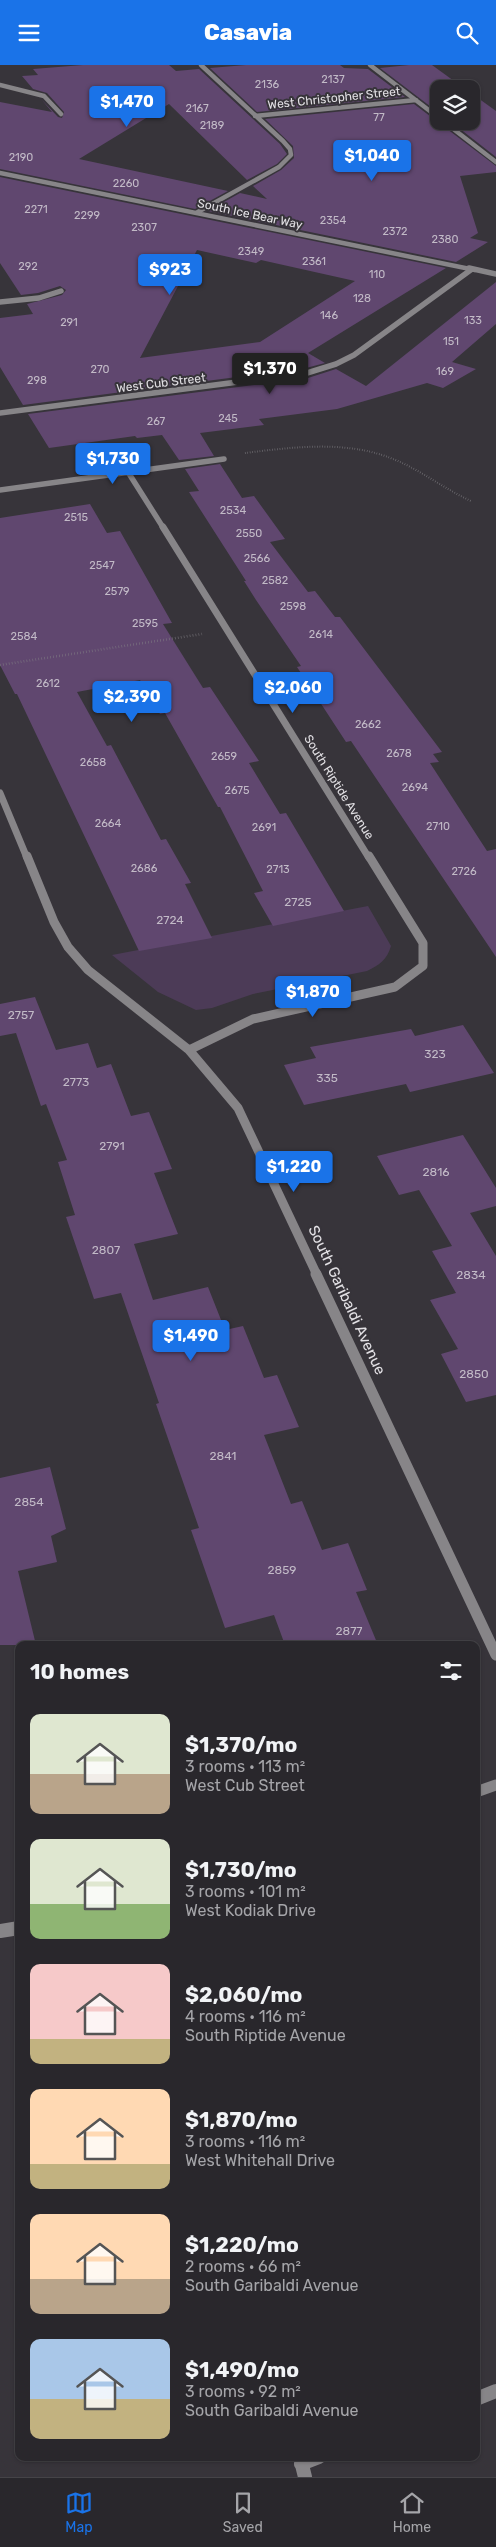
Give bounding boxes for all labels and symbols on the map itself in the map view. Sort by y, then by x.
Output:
house number: 2137 [321,73,345,86]
house number: 2136 [255,78,280,91]
street label: West Christopher Street [267,84,401,112]
pin: $1,470 [86,85,168,128]
house number: 2167 [185,102,209,115]
house number: 77 [373,111,385,124]
house number: 2189 [200,119,224,132]
pin: $1,040 [331,139,413,182]
house number: 2190 [9,151,33,164]
house number: 2260 [113,177,139,190]
street label: South Ice Bear Way [196,196,304,232]
house number: 2271 [24,203,48,216]
house number: 2299 [74,209,100,222]
house number: 2354 [320,214,346,227]
house number: 2307 [131,221,157,234]
house number: 2372 [382,225,408,238]
house number: 2380 [431,233,459,246]
house number: 2349 [238,245,264,258]
pin: $923 [140,253,200,296]
house number: 2361 [302,255,326,268]
house number: 292 [18,260,38,273]
house number: 110 [369,268,385,281]
house number: 128 [353,292,371,305]
house number: 146 [320,309,338,322]
house number: 133 [464,314,482,327]
house number: 291 [60,316,78,329]
house number: 151 [443,335,459,348]
pin: $1,370 [229,353,311,395]
house number: 270 [90,363,110,376]
house number: 169 [436,365,454,378]
street label: West Cub Street [116,371,207,395]
house number: 298 [27,374,47,387]
house number: 245 [218,412,238,425]
house number: 267 [147,415,166,428]
pin: $1,730 [72,443,154,485]
house number: 2534 [220,504,246,517]
house number: 2515 [64,511,88,524]
house number: 2550 [236,527,262,540]
house number: 2566 [244,552,270,565]
house number: 2547 [89,559,115,572]
house number: 2582 [262,574,288,587]
house number: 2579 [104,585,130,598]
house number: 2598 [280,600,306,613]
house number: 2595 [132,617,158,630]
house number: 2614 [309,628,333,641]
house number: 2584 [11,630,38,643]
pin: $2,060 [252,671,334,714]
house number: 2612 [36,677,60,690]
pin: $2,390 [91,681,173,723]
house number: 2662 [355,718,381,731]
street label: South Riptide Avenue [301,732,377,842]
house number: 2678 [386,747,412,760]
house number: 2659 [211,750,237,763]
house number: 2658 [80,756,106,769]
house number: 2694 [402,781,428,794]
house number: 2675 [225,784,250,797]
house number: 2664 [95,817,121,830]
house number: 2710 [426,820,450,833]
house number: 2691 [252,821,276,834]
house number: 2686 [131,862,158,875]
house number: 2713 [266,863,290,876]
house number: 2726 [451,865,477,878]
house number: 2725 [284,895,312,909]
house number: 2724 [156,913,184,927]
pin: $1,870 [272,975,354,1018]
house number: 2757 [8,1008,34,1022]
house number: 323 [424,1047,446,1061]
house number: 335 [316,1071,338,1085]
house number: 2773 [63,1075,89,1089]
house number: 2791 [99,1139,125,1153]
pin: $1,220 [253,1151,335,1193]
house number: 2816 [422,1165,450,1179]
street label: South Garibaldi Avenue [304,1222,390,1378]
house number: 2807 [92,1243,120,1257]
house number: 2834 [456,1268,486,1282]
pin: $1,490 [150,1319,232,1362]
house number: 2850 [459,1367,489,1381]
house number: 2841 [209,1449,237,1463]
house number: 2854 [14,1495,44,1509]
house number: 2859 [268,1563,296,1577]
house number: 2877 [336,1624,363,1638]

